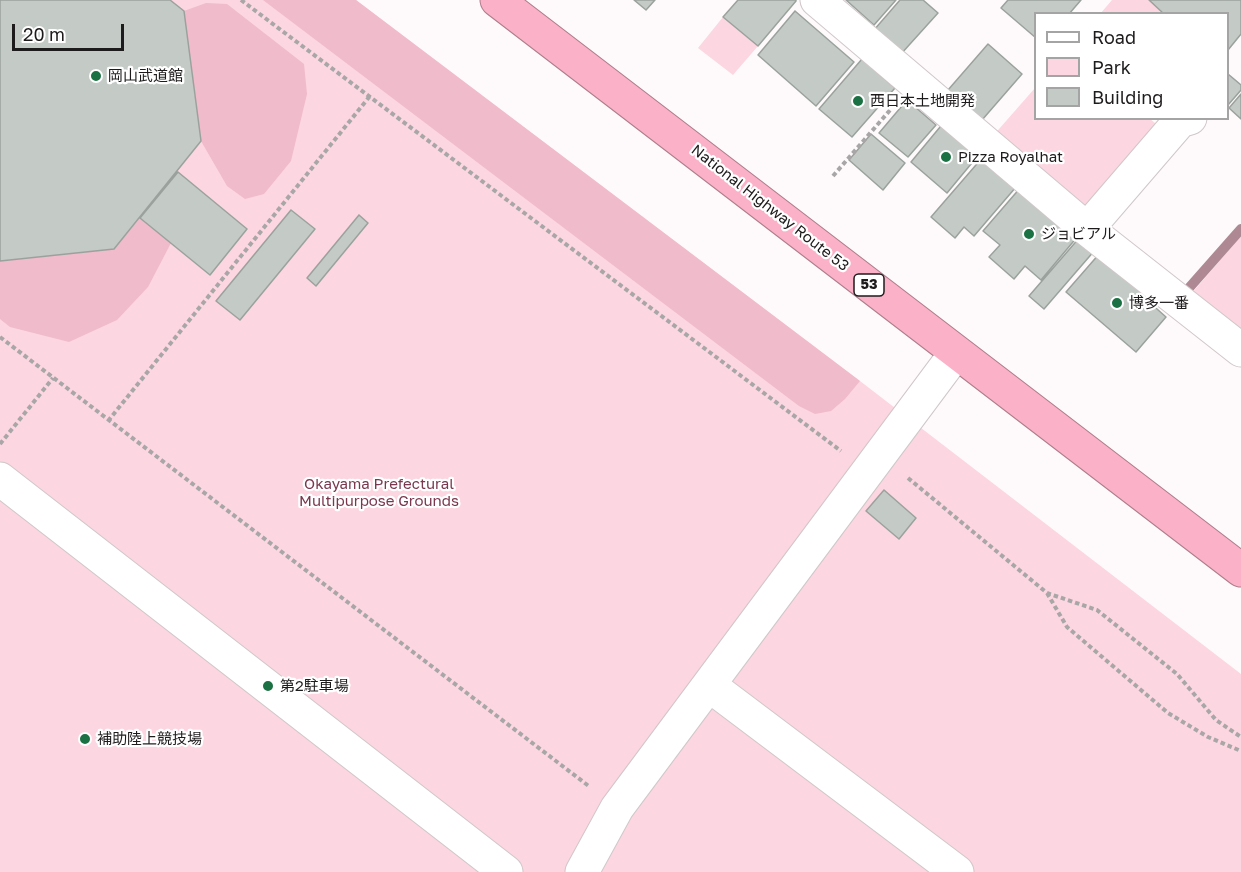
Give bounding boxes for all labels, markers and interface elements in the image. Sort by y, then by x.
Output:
scale bar [15,12,128,50]
legend [1034,12,1229,120]
text: 20 m [23,23,65,45]
text: Road [1092,26,1136,48]
text: Park [1092,56,1131,78]
place label: 岡山武道館 [108,67,183,85]
marker: 岡山武道館 [89,69,103,83]
text: Building [1092,86,1163,108]
place label: 西日本土地開発 [870,92,975,110]
marker: 西日本土地開発 [851,94,865,108]
street label: National Highway Route 53 [688,141,852,275]
place label: Pizza Royalhat [958,148,1063,166]
marker: Pizza Royalhat [939,150,953,164]
place label: ジョビアル [1041,225,1116,243]
marker: ジョビアル [1022,227,1036,241]
road number: 53 [854,274,884,296]
place label: 博多一番 [1129,294,1189,312]
marker: 博多一番 [1110,296,1124,310]
park label: Okayama Prefectural Multipurpose Grounds [299,475,459,510]
place label: 第2駐車場 [280,677,349,695]
marker: 第2駐車場 [261,679,275,693]
place label: 補助陸上競技場 [97,730,202,748]
marker: 補助陸上競技場 [78,732,92,746]

